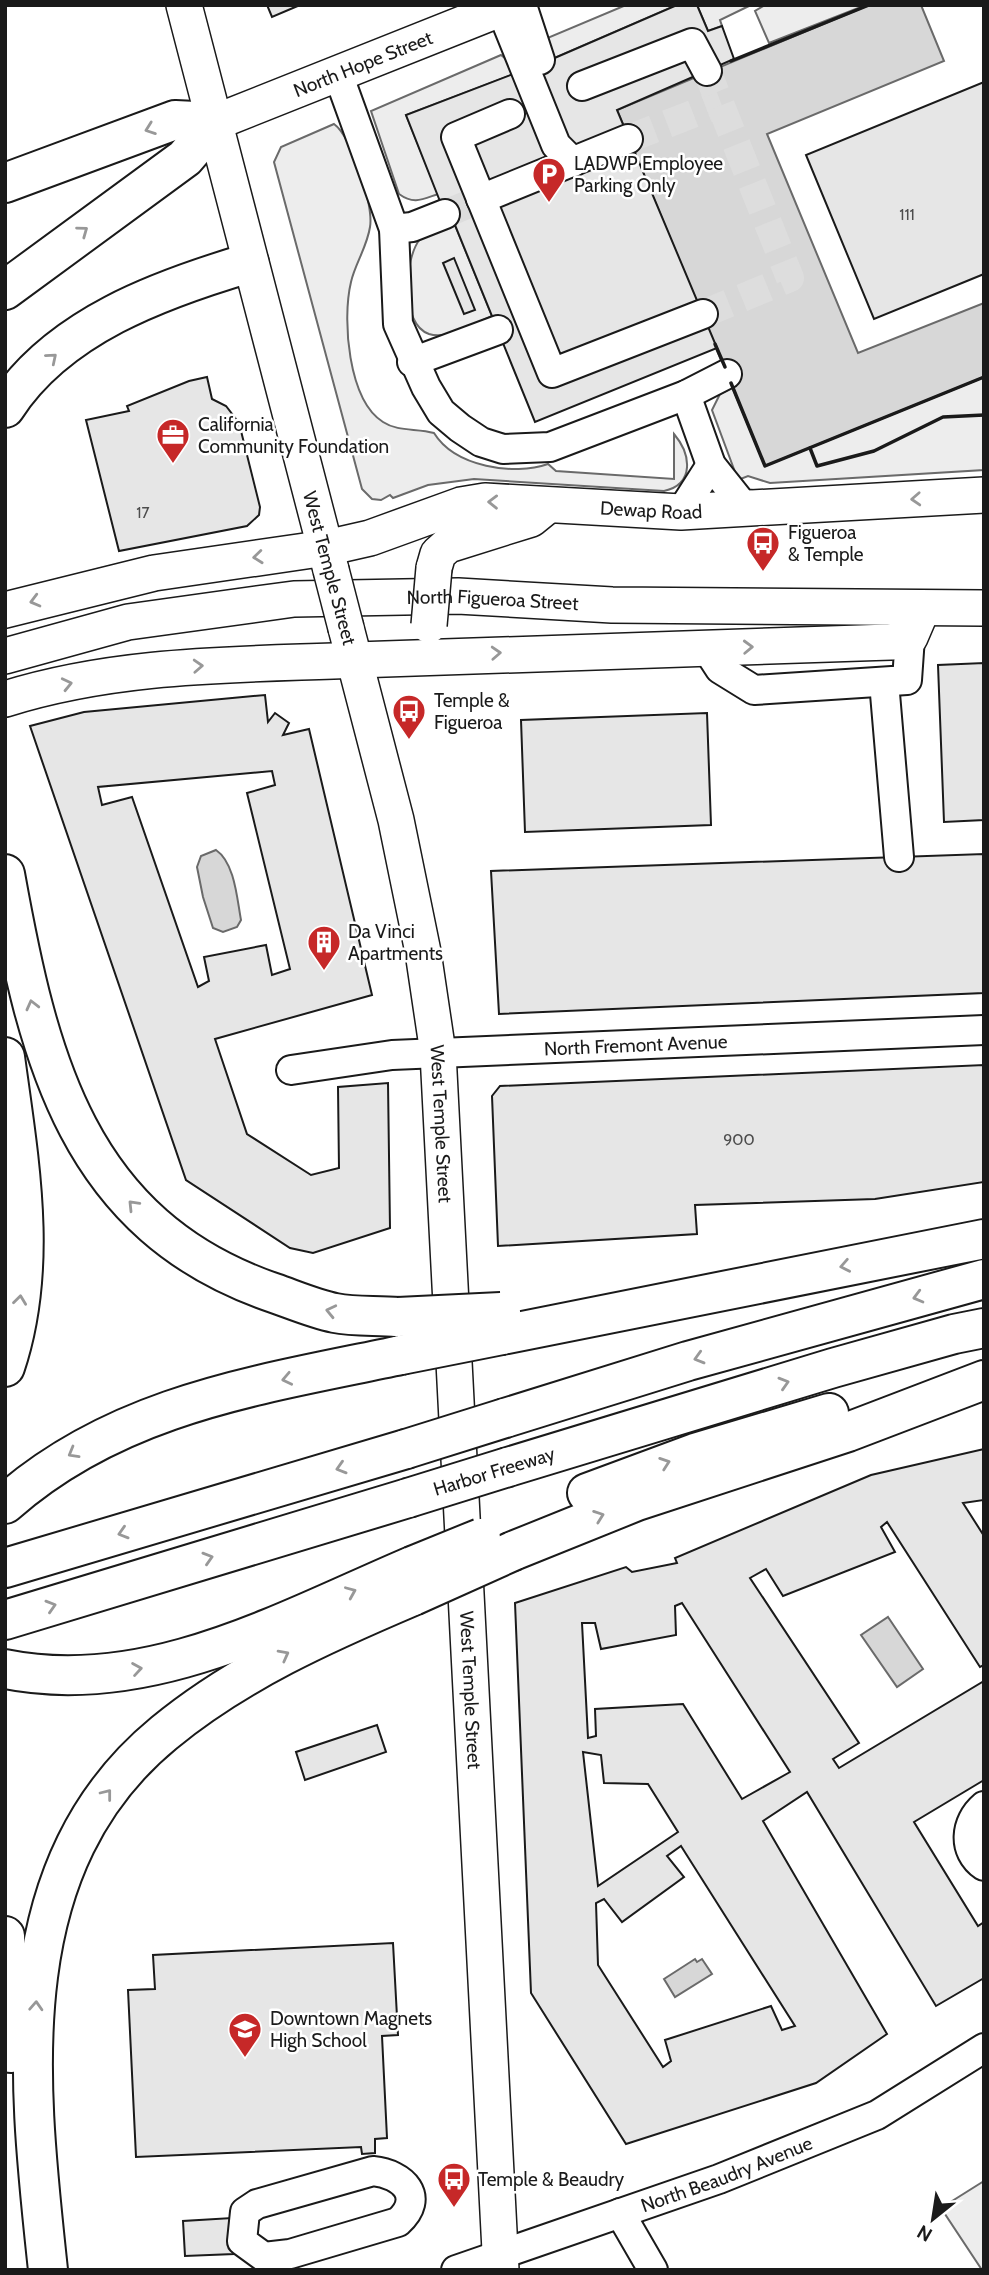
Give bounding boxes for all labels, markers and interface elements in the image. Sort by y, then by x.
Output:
street label: North Hope Street [290,26,436,102]
one-way arrow [144,121,156,135]
place label: LADWP Employee Parking Only [574,152,723,197]
parking icon: LADWP Employee Parking Only [530,155,568,204]
house number: 111 [899,205,915,224]
one-way arrow [75,227,88,239]
one-way arrow [43,354,56,366]
place label: California Community Foundation [198,413,389,458]
office icon: California Community Foundation [154,416,192,465]
street label: West Temple Street [298,489,361,648]
one-way arrow [910,491,921,506]
one-way arrow [487,494,498,509]
street label: Dewap Road [599,496,703,524]
house number: 17 [136,503,150,522]
place label: Figueroa & Temple [788,521,864,566]
bus stop icon: Figueroa & Temple [744,524,782,573]
one-way arrow [252,549,263,564]
street label: North Figueroa Street [407,585,580,615]
one-way arrow [30,593,42,607]
one-way arrow [743,640,754,655]
one-way arrow [491,646,502,661]
one-way arrow [192,659,203,674]
one-way arrow [61,677,73,692]
place label: Temple & Figueroa [434,689,510,734]
bus stop icon: Temple & Figueroa [390,692,428,741]
place label: Da Vinci Apartments [348,920,443,965]
building icon: Da Vinci Apartments [305,923,343,972]
one-way arrow [26,999,40,1011]
street label: North Fremont Avenue [543,1030,728,1061]
street label: West Temple Street [426,1044,457,1204]
house number: 900 [723,1130,755,1149]
one-way arrow [129,1200,142,1213]
one-way arrow [839,1258,851,1273]
one-way arrow [912,1289,924,1303]
one-way arrow [13,1294,28,1306]
one-way arrow [325,1304,337,1319]
one-way arrow [693,1350,705,1364]
one-way arrow [281,1371,293,1386]
one-way arrow [778,1377,790,1392]
street label: Harbor Freeway [431,1442,558,1501]
one-way arrow [67,1445,80,1458]
one-way arrow [659,1457,671,1471]
one-way arrow [335,1460,347,1475]
one-way arrow [592,1510,604,1524]
one-way arrow [117,1524,129,1539]
one-way arrow [202,1552,214,1567]
one-way arrow [344,1587,356,1601]
one-way arrow [44,1600,56,1615]
street label: West Temple Street [455,1610,486,1770]
one-way arrow [277,1650,289,1663]
one-way arrow [131,1662,143,1677]
one-way arrow [98,1790,111,1802]
one-way arrow [28,2000,43,2011]
place label: Downtown Magnets High School [270,2007,432,2052]
school or university icon: Downtown Magnets High School [226,2010,264,2059]
street label: North Beaudry Avenue [638,2131,816,2217]
bus stop icon: Temple & Beaudry [435,2160,473,2209]
place label: Temple & Beaudry [478,2168,625,2191]
north arrow [898,2184,968,2254]
text: N [913,2220,936,2247]

